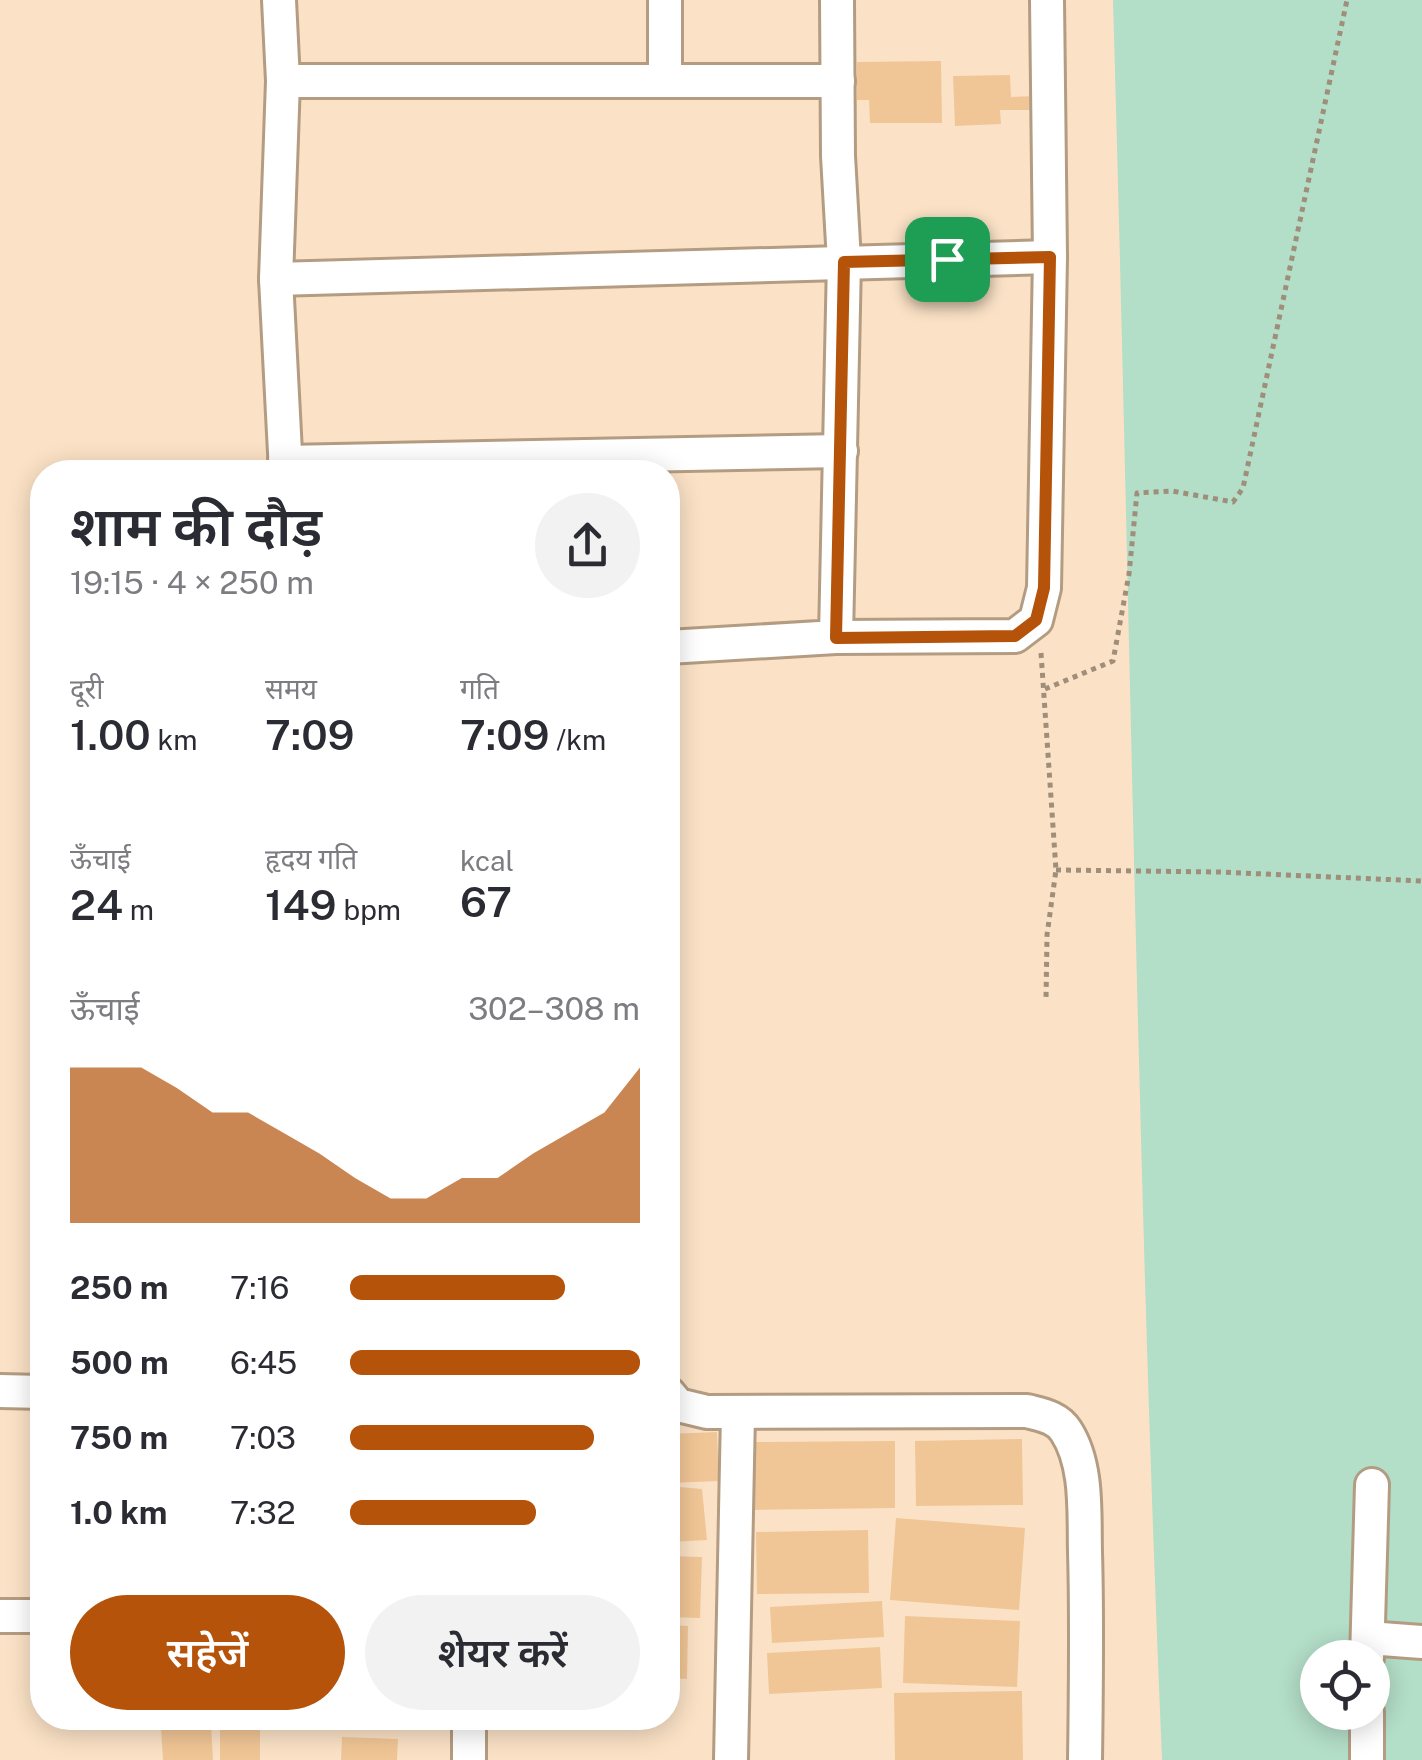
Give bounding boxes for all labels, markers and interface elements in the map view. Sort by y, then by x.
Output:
pin [905,217,990,302]
icon: arrive [920,232,975,287]
button: share [535,493,640,598]
text: शाम की दौड़ [70,494,322,558]
text: 19:15 · 4 × 250 m [70,564,314,601]
text: दूरी [70,672,104,705]
text: समय [265,672,317,705]
text: गति [460,672,499,705]
text: 1.00 [70,710,151,759]
text: 7:09 [265,710,355,759]
text: 7:09 [460,710,550,759]
text: km [151,723,198,756]
text: /km [550,723,606,756]
text: ऊँचाई [70,842,131,875]
text: हृदय गति [265,842,357,875]
text: kcal [460,844,514,877]
text: 67 [460,877,512,926]
text: 24 [70,880,123,929]
text: 149 [265,880,337,929]
text: m [123,893,154,926]
text: bpm [337,893,401,926]
text: ऊँचाई [70,990,139,1027]
text: 302–308 m [468,990,640,1027]
text: 250 m [70,1269,168,1306]
text: 7:16 [230,1269,289,1306]
text: 500 m [70,1344,169,1381]
text: 6:45 [230,1344,297,1381]
text: 750 m [70,1419,168,1456]
text: 7:03 [230,1419,296,1456]
text: 1.0 km [70,1494,167,1531]
text: 7:32 [230,1494,296,1531]
button: सहेजें [70,1595,345,1710]
button: शेयर करें [365,1595,640,1710]
map controls [1300,1640,1390,1730]
button: locate [1300,1640,1390,1730]

